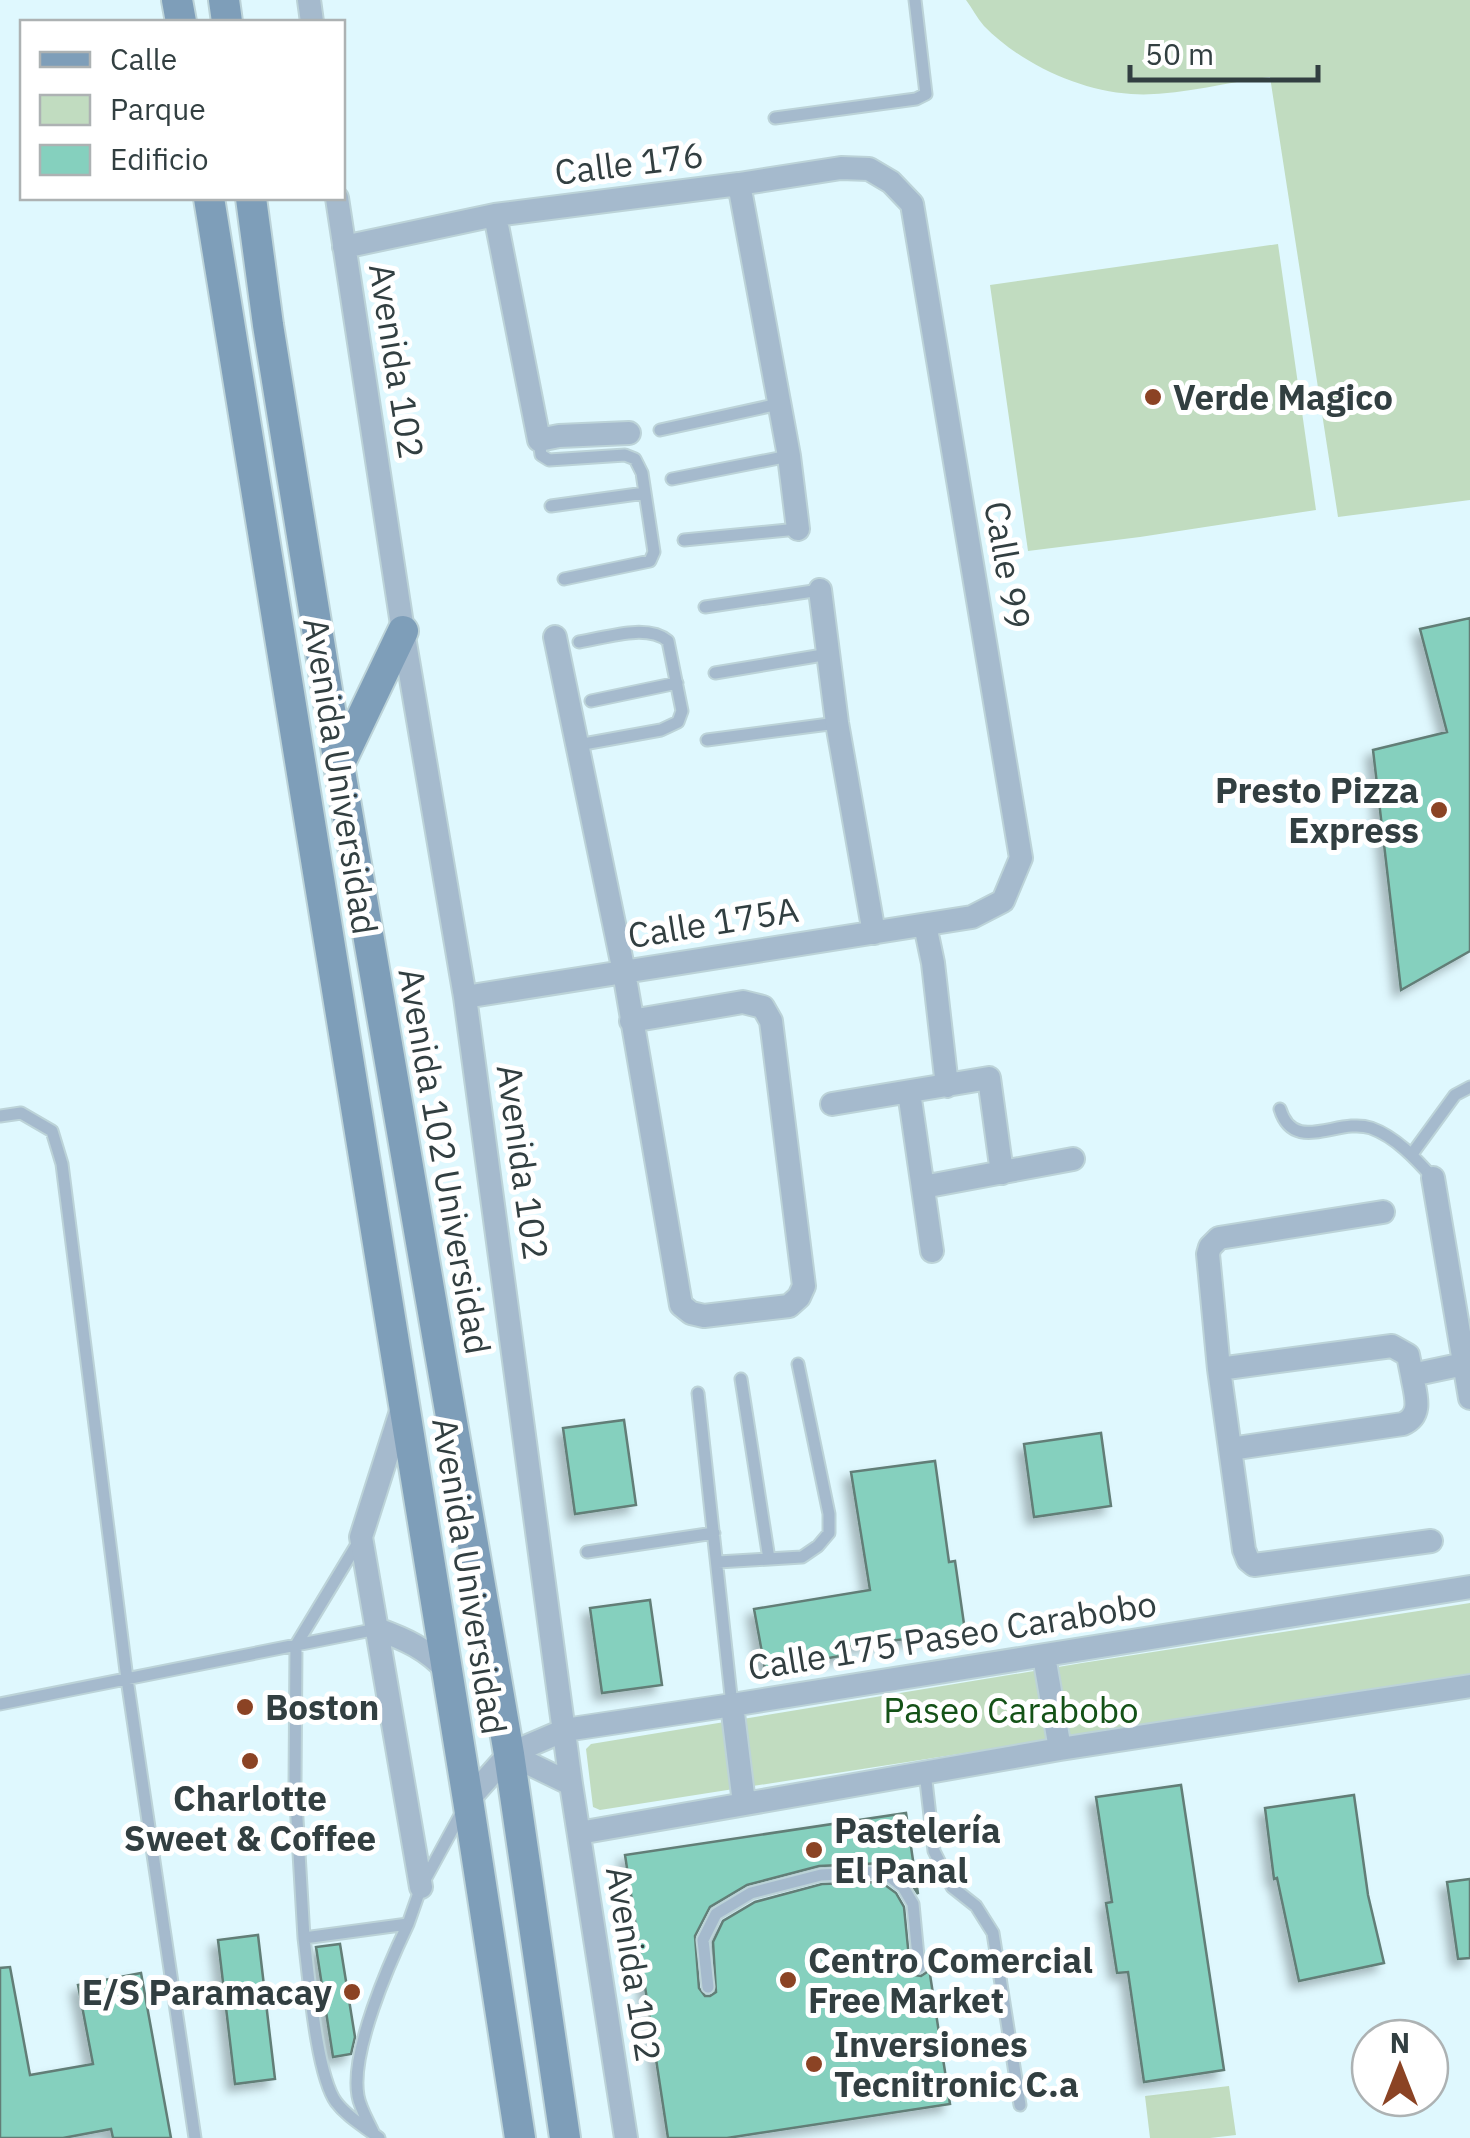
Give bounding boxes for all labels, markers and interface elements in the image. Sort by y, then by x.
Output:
legend [20,20,345,200]
scale bar [1130,20,1318,82]
text: 50 m [1145,34,1214,73]
text: Calle [110,39,177,78]
text: Parque [110,89,206,128]
street label: Calle 176 [552,131,706,195]
text: Edificio [110,139,209,178]
street label: Avenida 102 [359,260,435,462]
place label: Verde Magico [1173,374,1393,420]
marker: Verde Magico [1142,386,1164,408]
street label: Calle 99 [974,498,1042,632]
street label: Avenida Universidad [293,614,389,938]
place label: Presto Pizza Express [1215,767,1419,853]
marker: Presto Pizza Express [1428,799,1450,821]
street label: Calle 175A [624,886,802,958]
street label: Avenida 102 Universidad [388,964,502,1358]
street label: Avenida 102 [487,1061,559,1263]
street label: Avenida Universidad [422,1414,518,1738]
street label: Calle 175 Paseo Carabobo [744,1580,1160,1690]
place label: Boston [265,1684,379,1730]
park label: Paseo Carabobo [883,1687,1139,1733]
marker: Boston [234,1696,256,1718]
marker: Charlotte Sweet & Coffee [239,1750,261,1772]
place label: Charlotte Sweet & Coffee [124,1775,376,1861]
place label: Pastelería El Panal [834,1807,1001,1893]
marker: Pastelería El Panal [803,1839,825,1861]
street label: Avenida 102 [596,1863,672,2065]
place label: Centro Comercial Free Market [808,1937,1093,2023]
place label: E/S Paramacay [82,1969,332,2015]
marker: Centro Comercial Free Market [777,1969,799,1991]
marker: E/S Paramacay [341,1981,363,2003]
north arrow [1350,2018,1450,2118]
place label: Inversiones Tecnitronic C.a [834,2021,1079,2107]
text: N [1390,2024,1410,2061]
marker: Inversiones Tecnitronic C.a [803,2053,825,2075]

